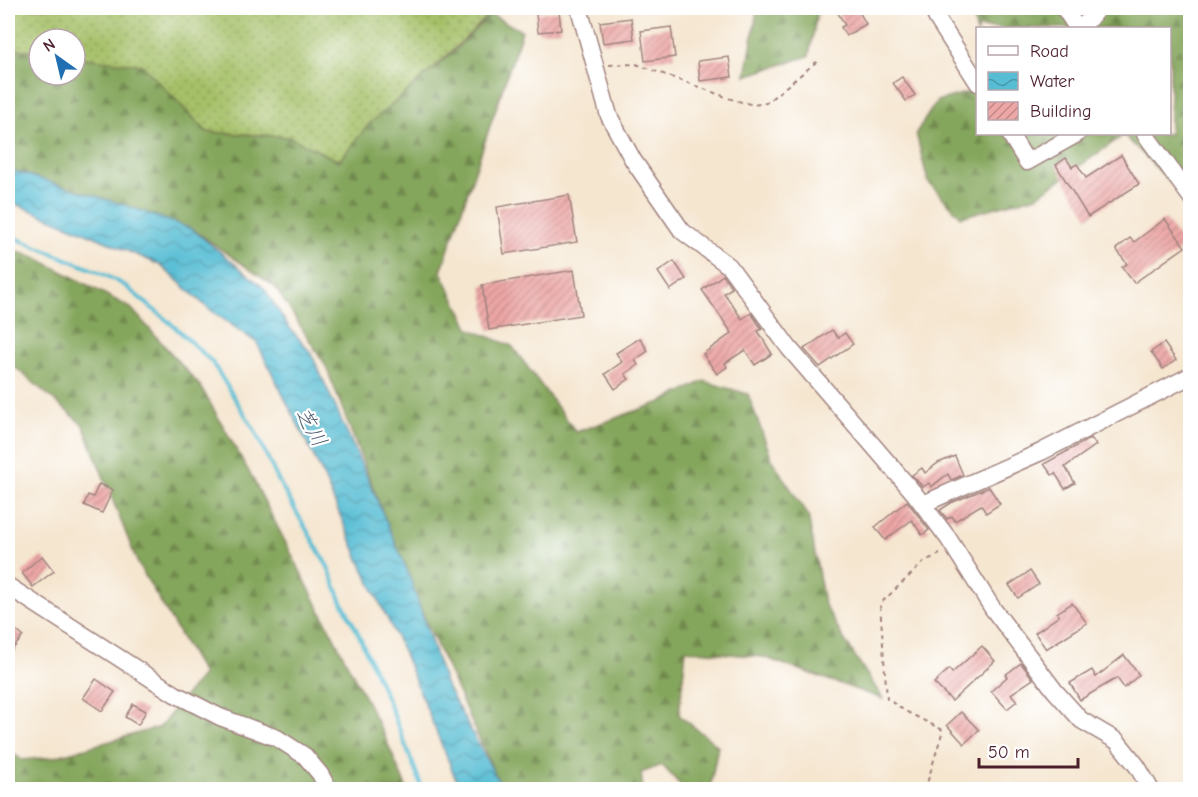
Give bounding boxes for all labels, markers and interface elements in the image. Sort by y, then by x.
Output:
north arrow [27,27,87,87]
legend [976,27,1171,135]
text: N [40,35,59,56]
text: Road [1030,41,1069,62]
text: Water [1030,71,1075,92]
text: Building [1030,101,1092,122]
water label: 芝川 [290,403,332,451]
scale bar [979,731,1078,769]
text: 50 m [988,742,1030,763]

